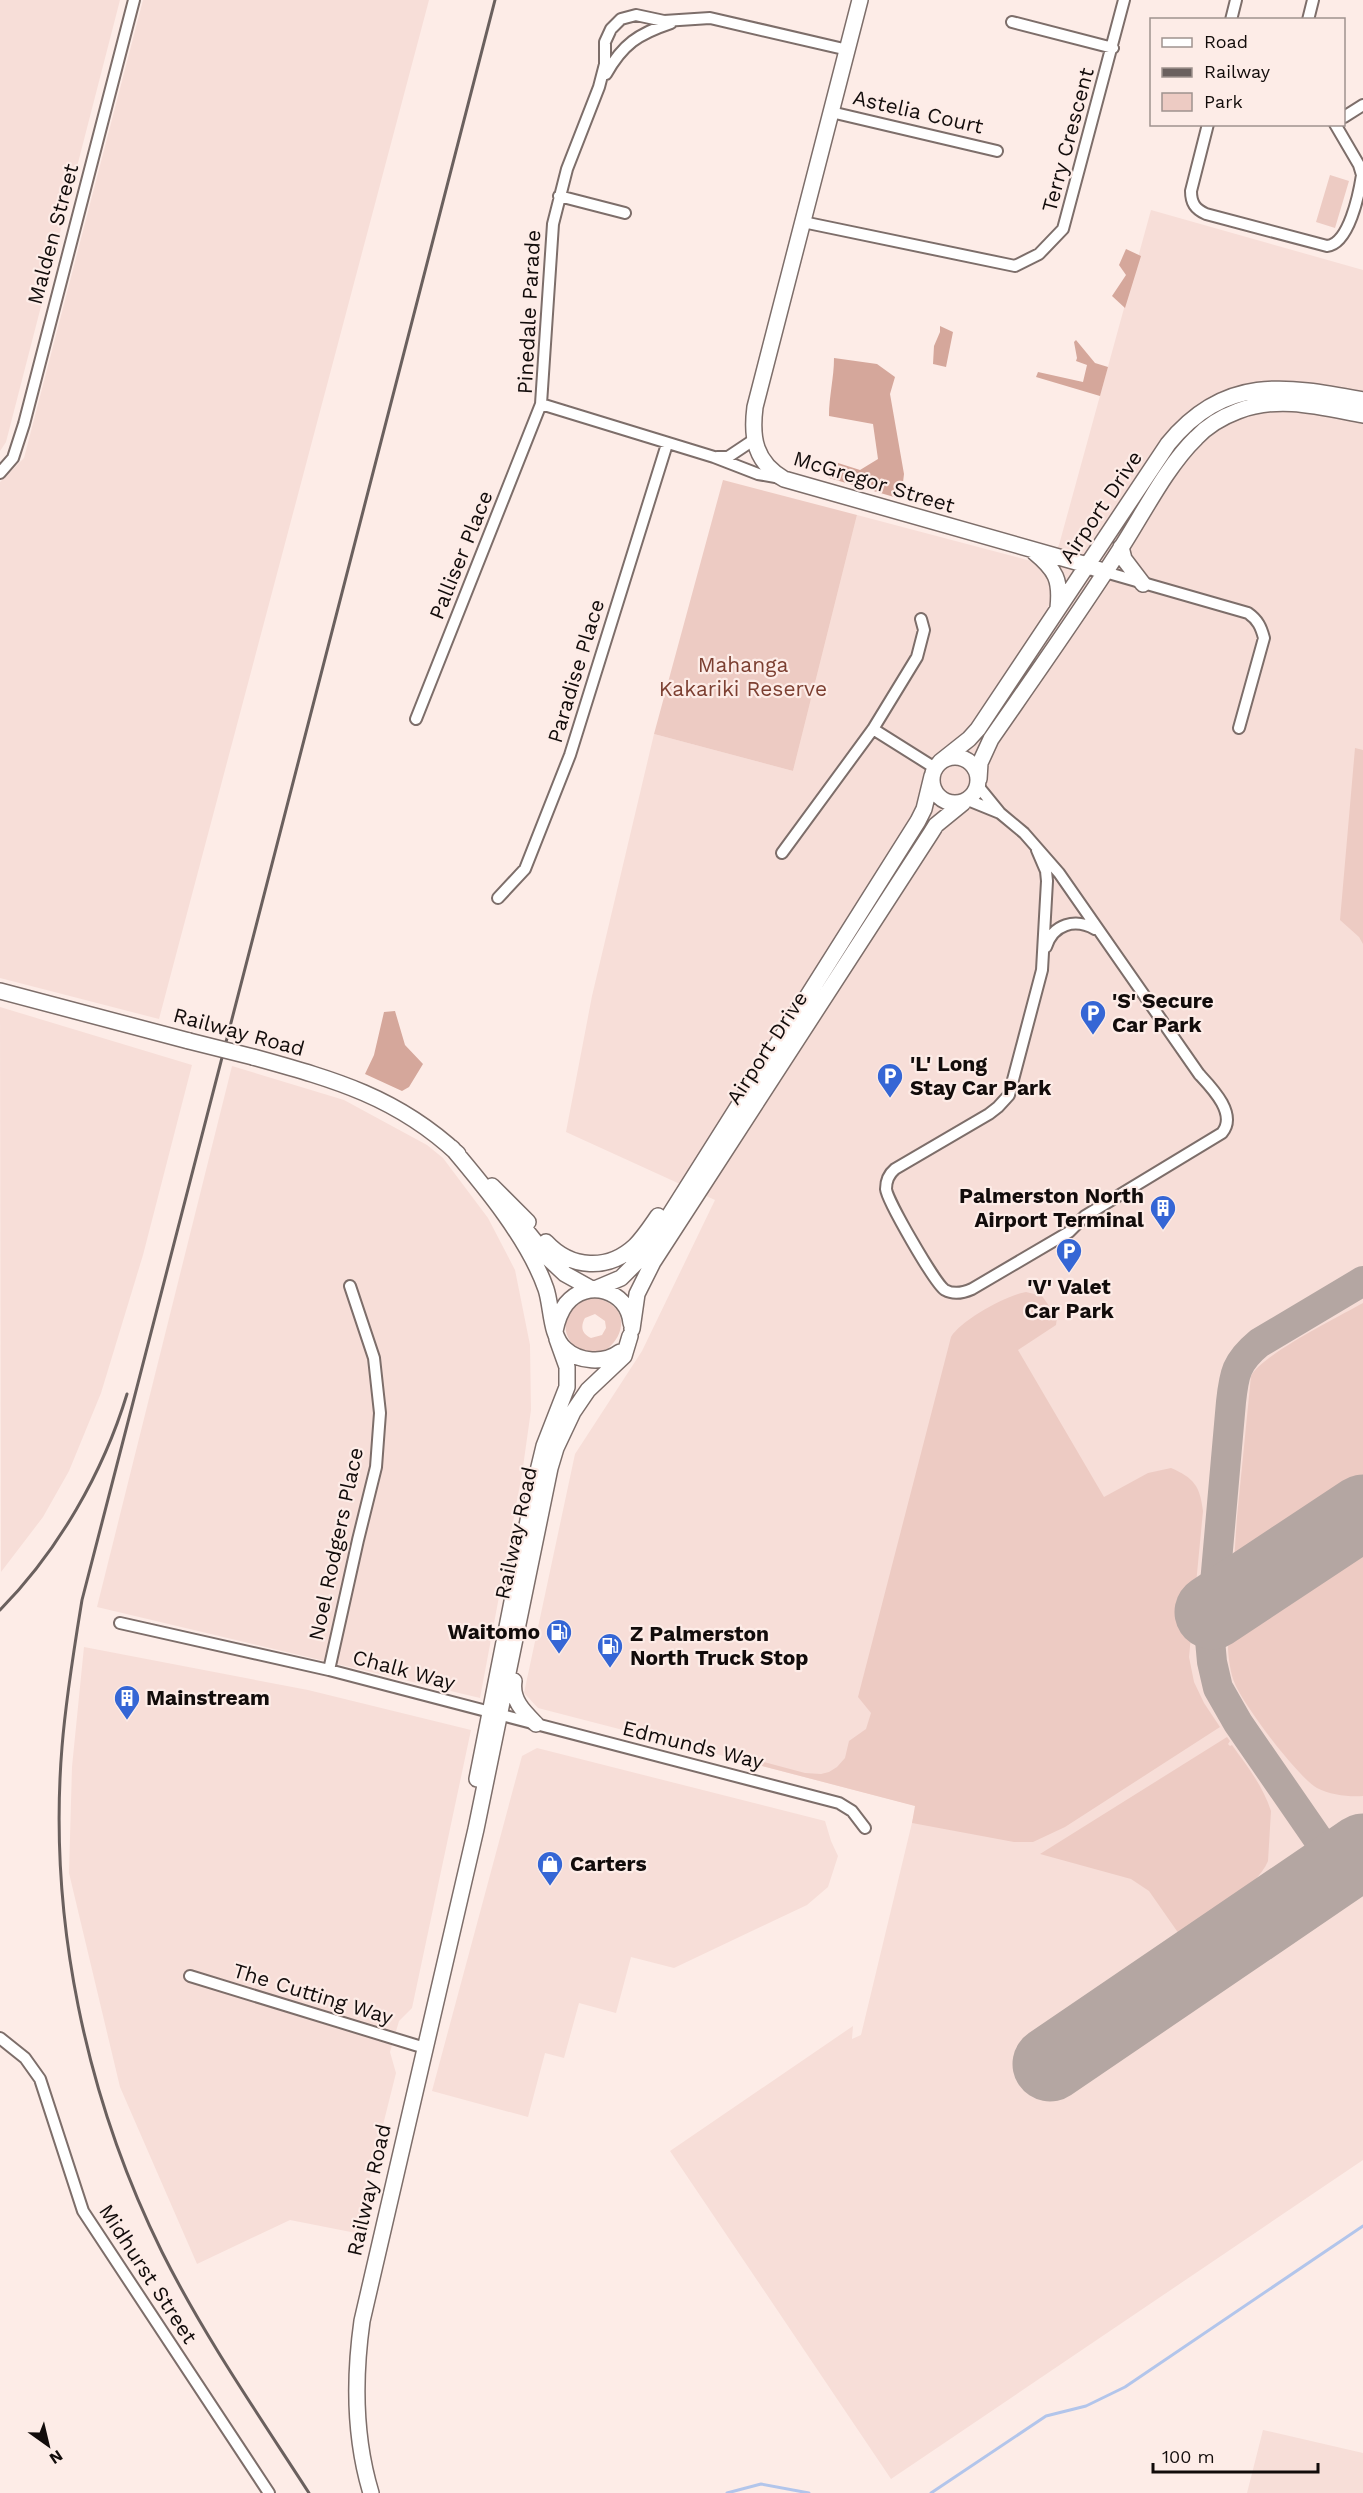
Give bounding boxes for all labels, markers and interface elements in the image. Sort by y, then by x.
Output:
legend [1150,18,1345,126]
text: Road [1204,31,1248,52]
text: Railway [1204,61,1271,82]
street label: Terry Crescent [1036,65,1099,215]
street label: Astelia Court [850,84,986,139]
text: Park [1204,91,1243,112]
street label: Malden Street [22,161,83,307]
street label: Pinedale Parade [512,229,545,395]
street label: McGregor Street [791,445,958,518]
street label: Airport Drive [1054,446,1147,568]
street label: Palliser Place [423,487,498,623]
street label: Paradise Place [542,596,609,746]
park label: Mahanga Kakariki Reserve [659,652,827,701]
street label: Airport Drive [721,986,812,1109]
place label: 'S' Secure Car Park [1112,988,1214,1037]
parking icon: 'S' Secure Car Park [1078,998,1108,1036]
street label: Railway Road [171,1002,307,1061]
place label: 'L' Long Stay Car Park [910,1051,1052,1100]
parking icon: 'L' Long Stay Car Park [875,1061,905,1099]
place label: Palmerston North Airport Terminal [959,1183,1144,1232]
building icon: Palmerston North Airport Terminal [1148,1193,1178,1231]
parking icon: 'V' Valet Car Park [1054,1236,1084,1274]
place label: 'V' Valet Car Park [1024,1274,1115,1323]
street label: Noel Rodgers Place [303,1445,368,1643]
street label: Railway Road [489,1464,542,1601]
fuel station icon: Waitomo [544,1617,574,1655]
place label: Waitomo [448,1619,540,1644]
place label: Z Palmerston North Truck Stop [630,1621,809,1670]
fuel station icon: Z Palmerston North Truck Stop [595,1631,625,1669]
street label: Chalk Way [350,1644,458,1695]
building icon: Mainstream [112,1683,142,1721]
place label: Mainstream [146,1685,270,1710]
street label: Edmunds Way [620,1715,766,1774]
shop icon: Carters [535,1849,565,1887]
place label: Carters [570,1851,647,1876]
street label: The Cutting Way [230,1957,396,2030]
street label: Railway Road [341,2121,396,2258]
street label: Midhurst Street [94,2199,203,2348]
north arrow [18,2415,78,2475]
scale bar [1153,2436,1318,2474]
text: N [46,2446,66,2468]
text: 100 m [1162,2446,1215,2467]

